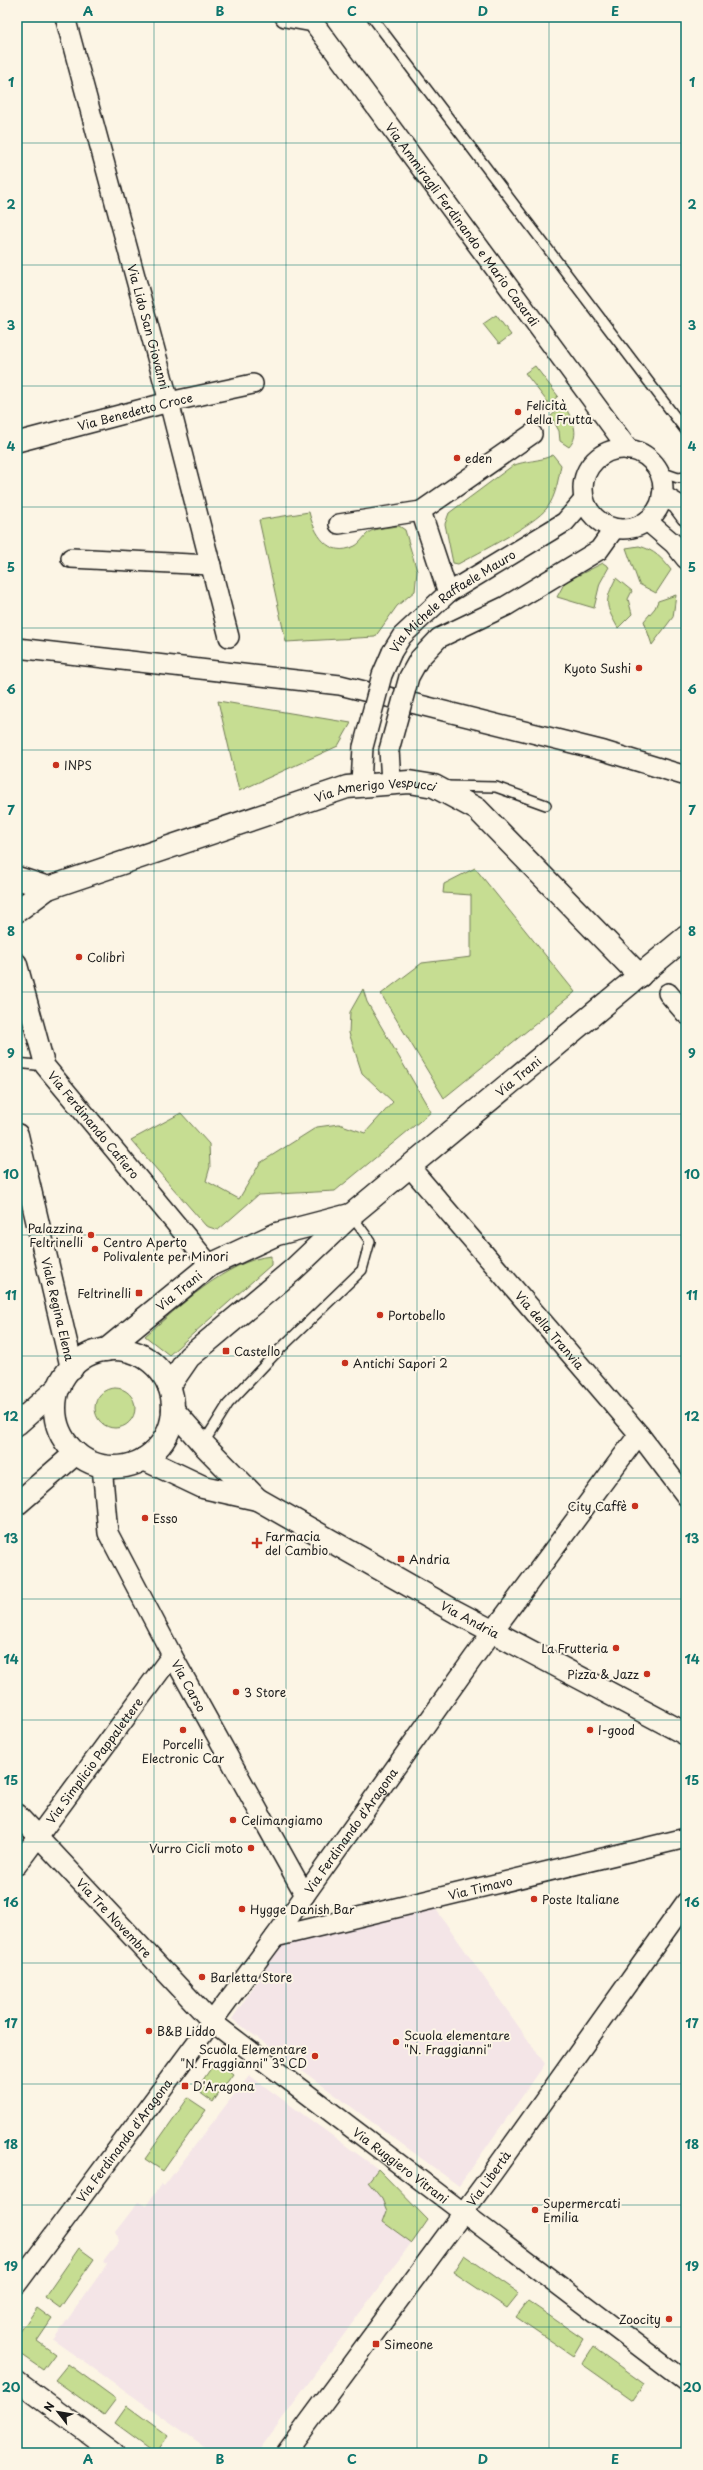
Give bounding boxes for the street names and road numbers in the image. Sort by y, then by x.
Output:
street label: Via Ammiragli Ferdinando e Mario Casardi [381,119,544,330]
street label: Via Lido San Giovanni [123,262,174,392]
street label: Via Benedetto Croce [75,388,194,435]
street label: Via Michele Raffaele Mauro [385,545,519,656]
street label: Via Amerigo Vespucci [312,773,440,806]
street label: Via Trani [491,1052,545,1101]
street label: Via Ferdinando Cafiero [44,1067,144,1183]
street label: Viale Regina Elena [37,1256,79,1363]
street label: Via Trani [152,1266,206,1315]
street label: Via della Tranvia [511,1287,589,1373]
street label: Via Andria [437,1596,503,1643]
street label: Via Carso [167,1656,211,1715]
street label: Via Simplicio Pappalettere [42,1693,147,1827]
street label: Via Ferdinando d'Aragona [300,1764,402,1897]
street label: Via Timavo [446,1871,514,1904]
street label: Via Tre Novembre [72,1874,156,1961]
street label: Via Ferdinando d'Aragona [72,2074,176,2206]
street label: Via Ruggiero Vitrani [349,2123,452,2207]
street label: Via Libertà [462,2147,515,2210]

